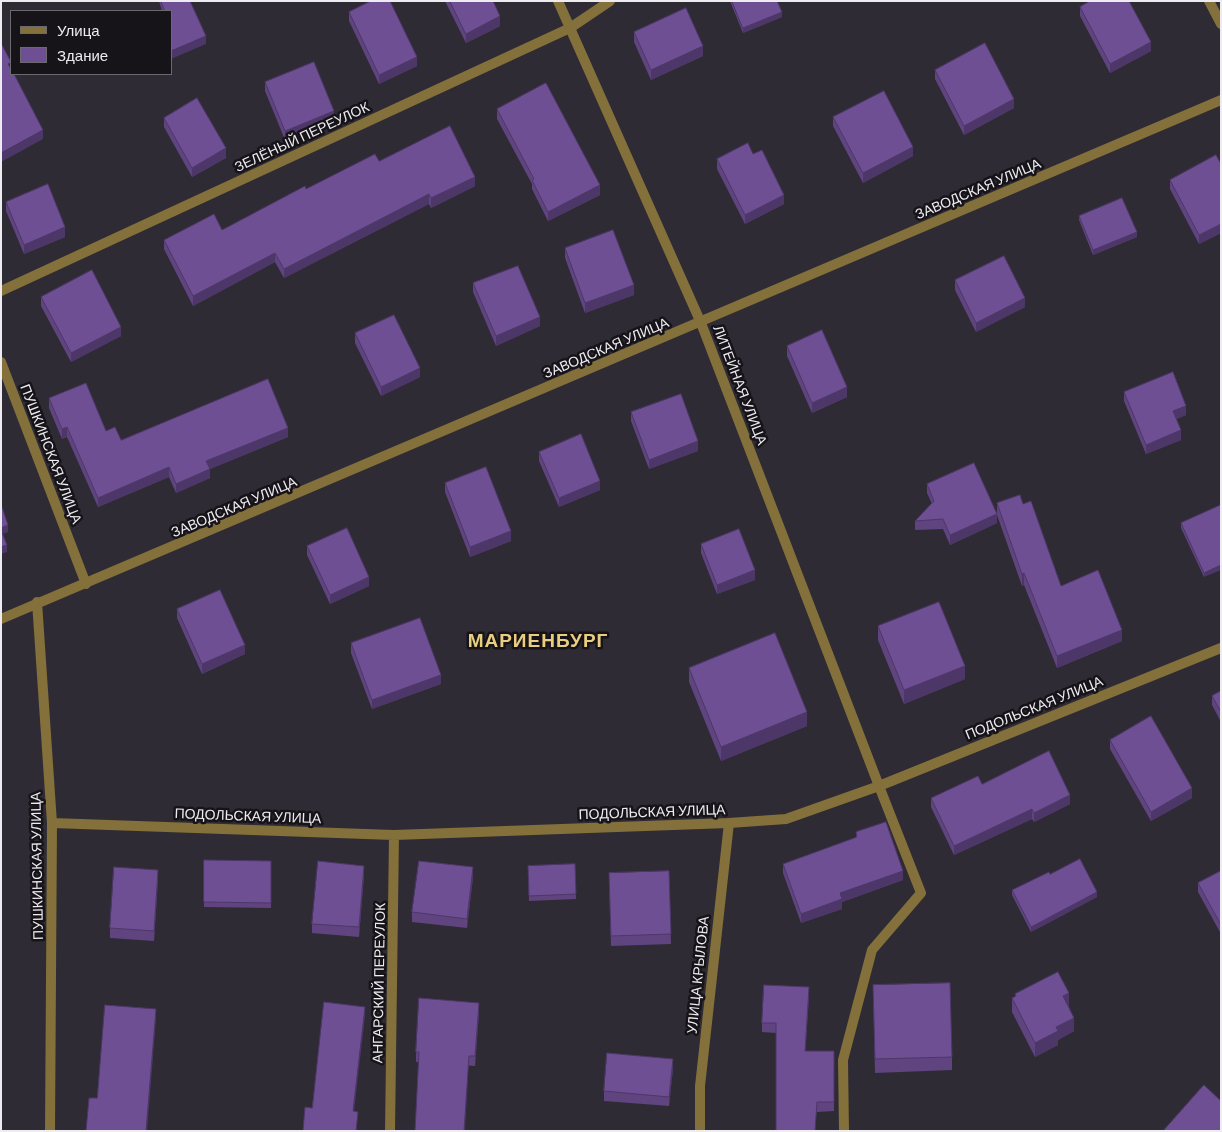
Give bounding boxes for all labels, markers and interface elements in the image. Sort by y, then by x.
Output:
legend [10,10,172,75]
text: Улица [57,21,100,39]
text: Здание [57,46,108,64]
street label: ЗЕЛЁНЫЙ ПЕРЕУЛОК [232,98,372,176]
street label: ЗАВОДСКАЯ УЛИЦА [913,155,1043,223]
street label: ЗАВОДСКАЯ УЛИЦА [541,314,671,382]
street label: ЛИТЕЙНАЯ УЛИЦА [709,323,771,447]
street label: ПУШКИНСКАЯ УЛИЦА [17,382,85,526]
street label: ЗАВОДСКАЯ УЛИЦА [169,473,299,541]
district label: МАРИЕНБУРГ [466,630,610,652]
street label: ПОДОЛЬСКАЯ УЛИЦА [963,673,1105,743]
street label: ПУШКИНСКАЯ УЛИЦА [27,792,47,940]
street label: ПОДОЛЬСКАЯ УЛИЦА [578,801,726,823]
street label: ПОДОЛЬСКАЯ УЛИЦА [174,805,322,827]
street label: АНГАРСКИЙ ПЕРЕУЛОК [369,903,389,1063]
street label: УЛИЦА КРЫЛОВА [683,915,713,1035]

